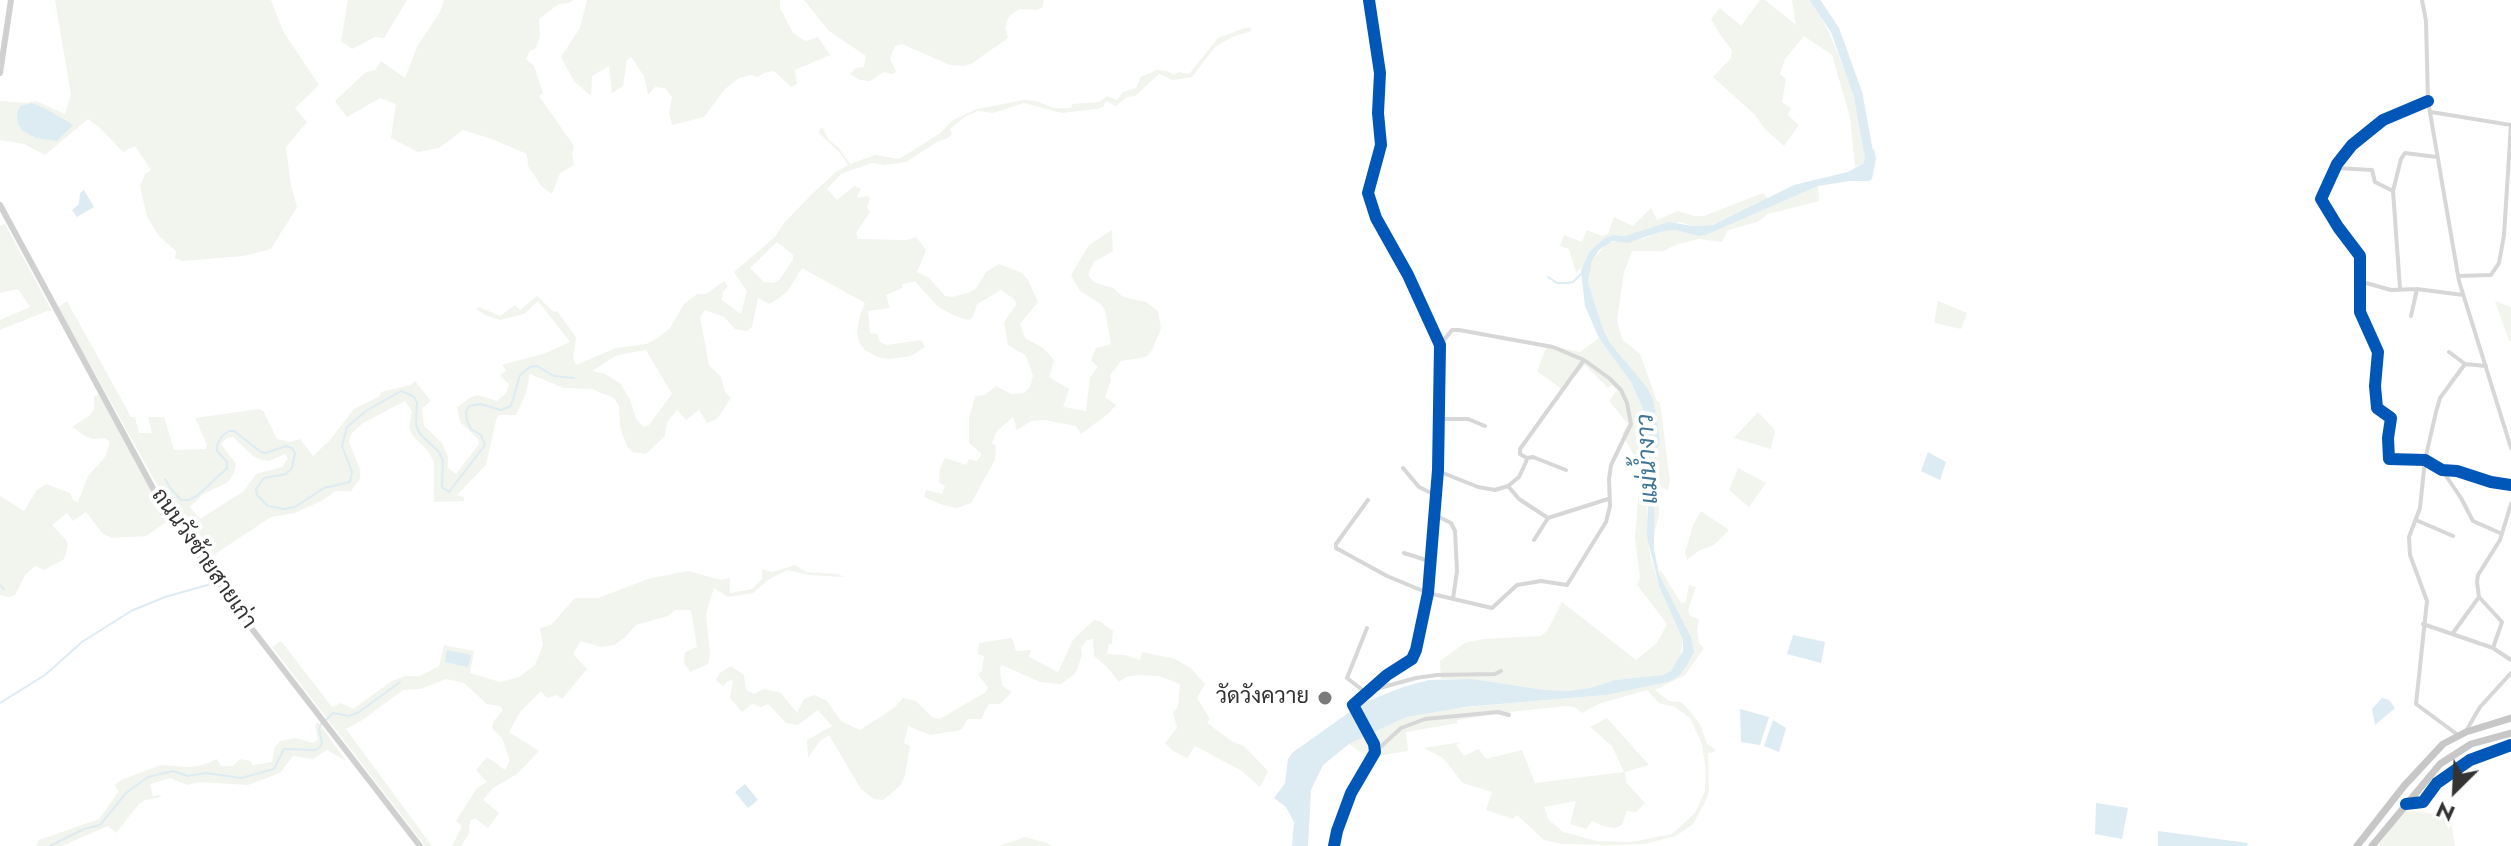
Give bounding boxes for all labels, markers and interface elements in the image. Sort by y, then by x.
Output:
water label: แม่น้ำงาว [1632,413,1666,505]
street label: ถนนวังซ้ายสายเก่า [145,484,261,634]
place label: วัดวังควาย [1216,685,1309,711]
marker: วัดวังควาย [1316,689,1334,707]
north arrow [2415,750,2495,830]
text: N [2431,794,2460,830]

